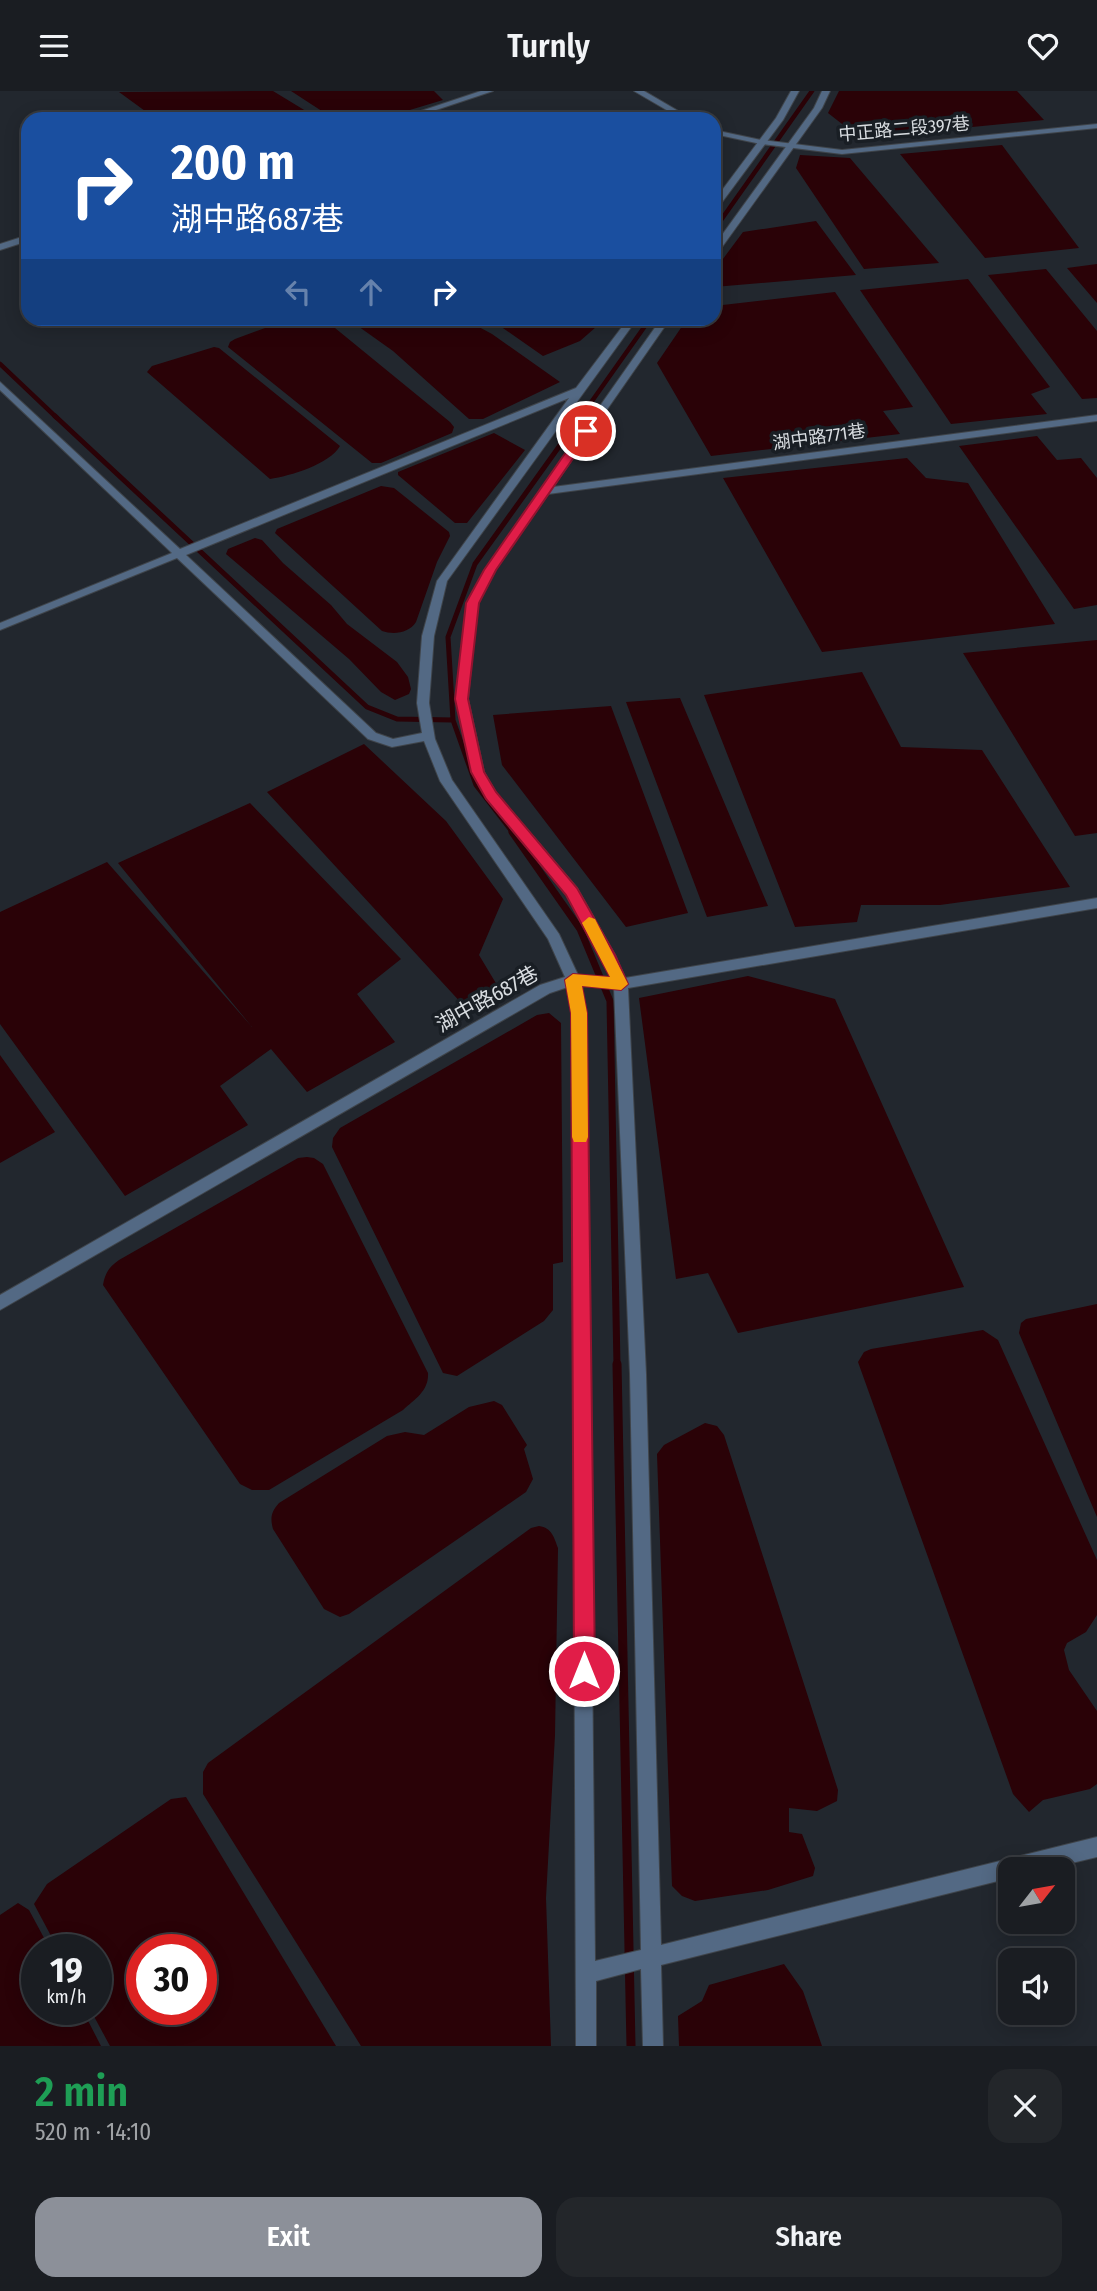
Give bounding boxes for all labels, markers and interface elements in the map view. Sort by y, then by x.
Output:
icon: menu [35,27,73,65]
text: Turnly [507,27,590,65]
icon: heart [1024,27,1062,65]
street label: 中正路二段397巷 [837,112,971,146]
text: 200 m [171,133,295,192]
icon: right [56,140,147,231]
text: 湖中路687巷 [171,200,343,238]
icon: left [279,273,317,311]
icon: ahead [352,273,390,311]
icon: right [425,273,463,311]
pin [556,401,616,461]
icon: arrive [567,412,605,450]
street label: 湖中路771巷 [771,420,867,454]
street label: 湖中路687巷 [431,960,543,1038]
position arrow [547,1634,621,1708]
north arrow [998,1857,1074,1934]
map controls [998,1857,1075,2025]
speed limit sign: 30 [126,1934,217,2025]
button: sound [998,1948,1075,2025]
text: 19 [50,1949,83,1991]
text: km/h [46,1986,87,2008]
text: 2 min [35,2067,128,2117]
button: close [988,2069,1062,2143]
text: 520 m · 14:10 [35,2118,151,2146]
button: Exit [35,2197,542,2277]
button: Share [556,2197,1062,2277]

